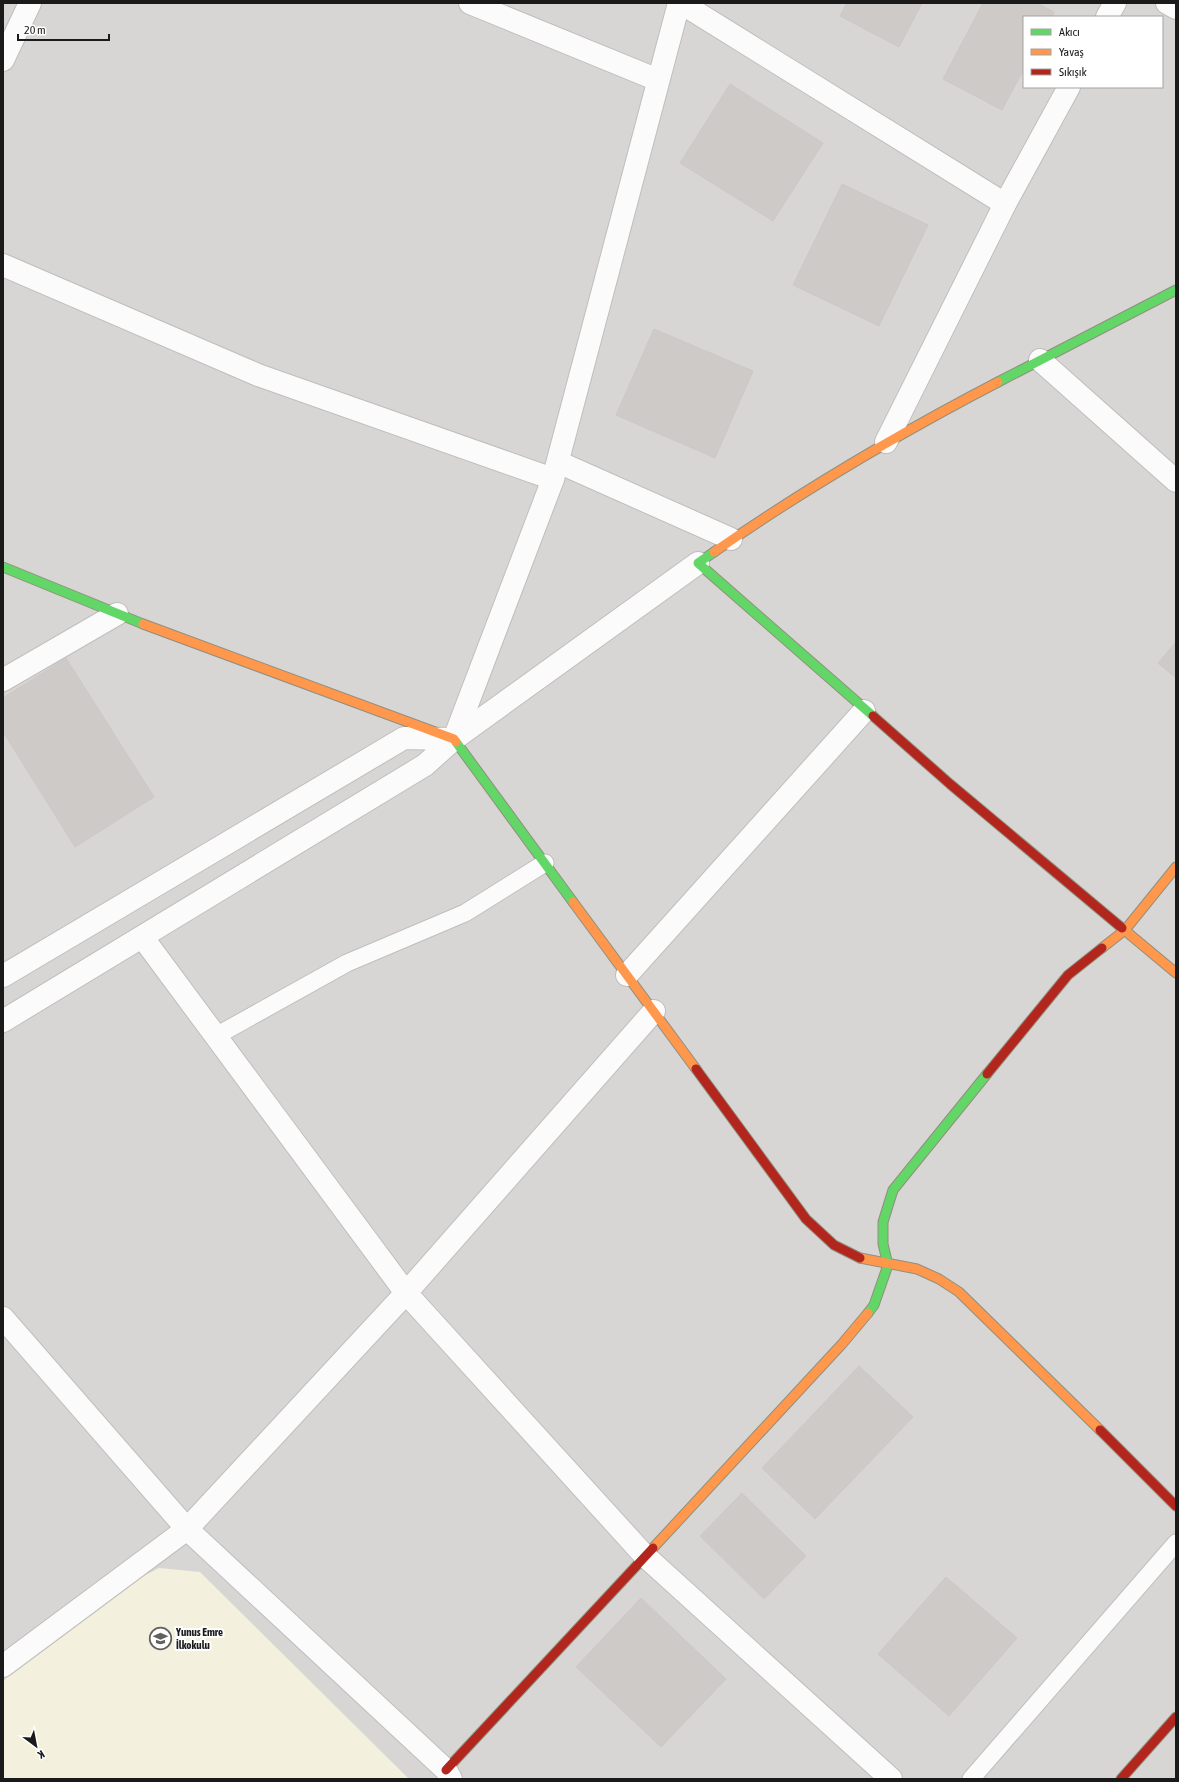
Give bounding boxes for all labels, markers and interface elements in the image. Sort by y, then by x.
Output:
scale bar [18,16,109,42]
legend [1023,16,1163,88]
text: 20 m [24,23,46,37]
text: Akıcı [1059,25,1080,39]
text: Yavaş [1059,45,1084,59]
text: Sıkışık [1059,65,1087,79]
school or university icon: Yunus Emre İlkokulu [148,1625,174,1651]
place label: Yunus Emre İlkokulu [175,1626,223,1651]
north arrow [16,1726,56,1766]
text: K [35,1748,47,1761]

